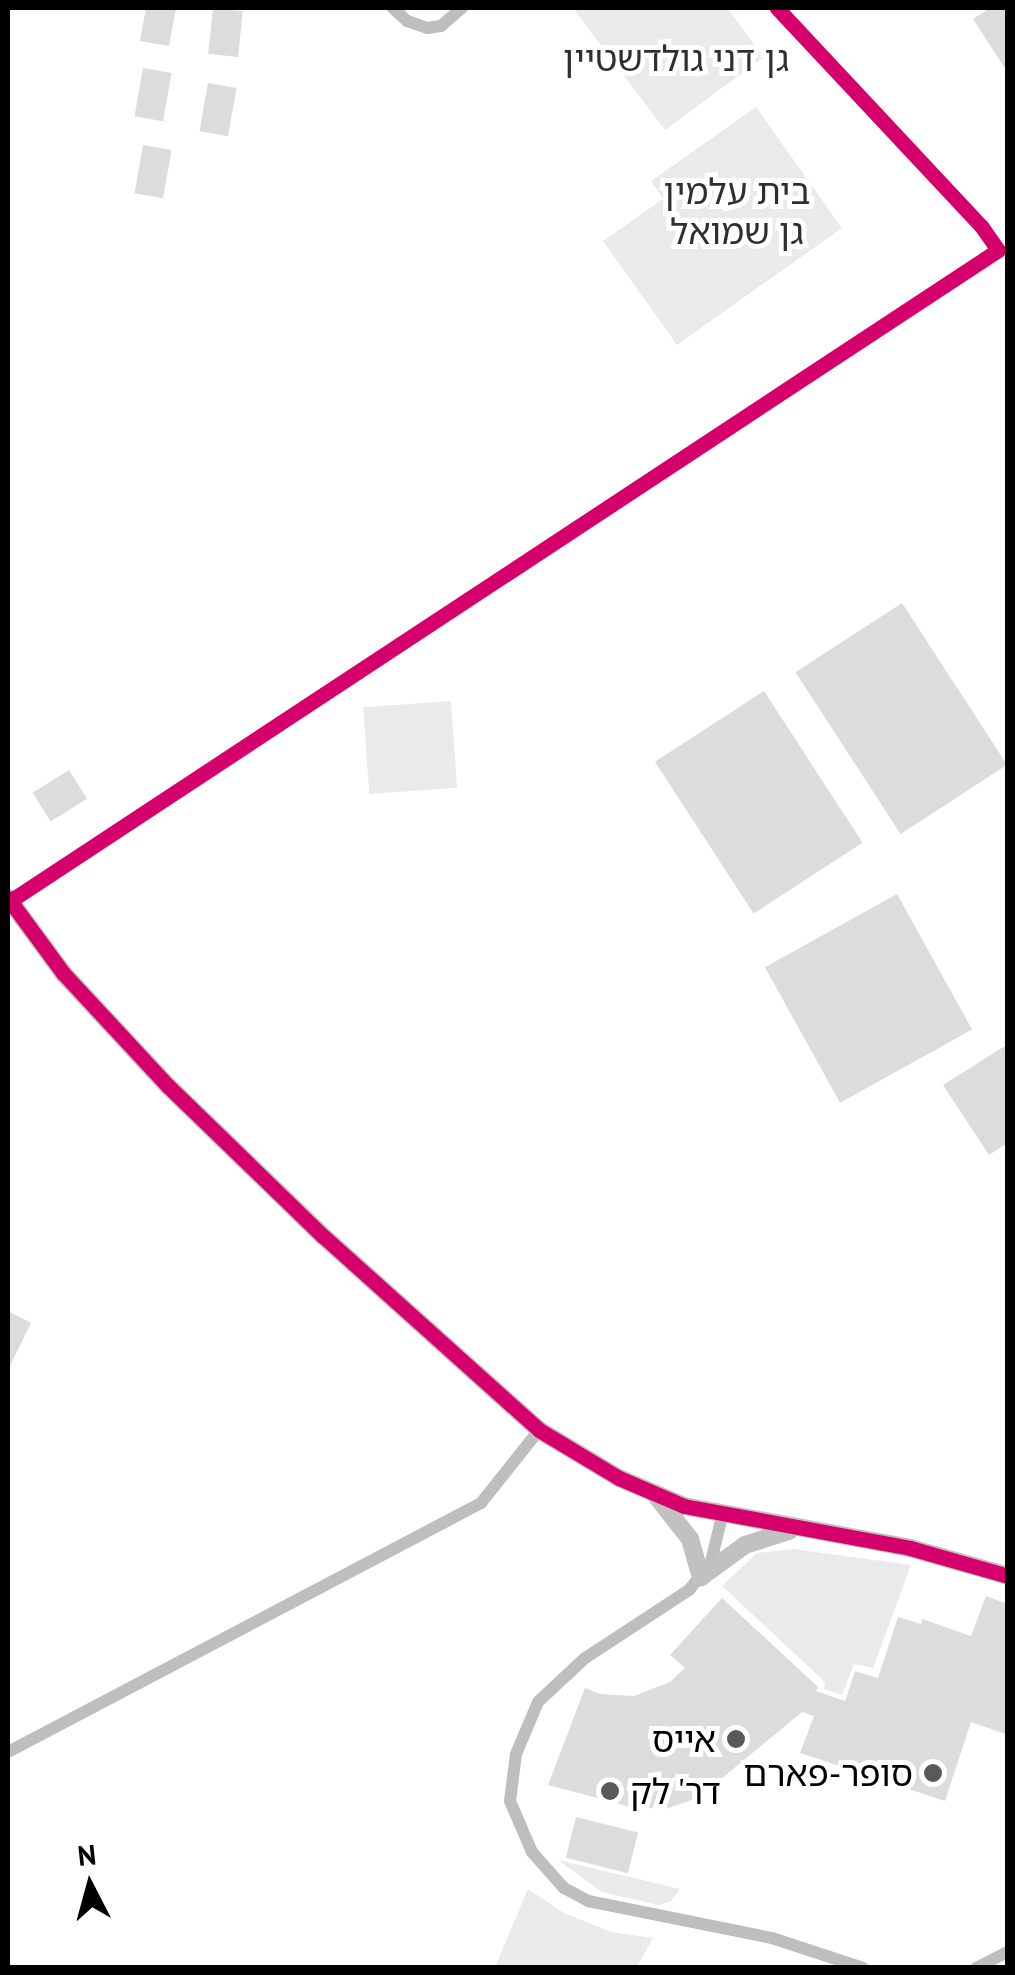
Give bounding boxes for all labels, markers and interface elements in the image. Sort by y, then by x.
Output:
park label: גן דני גולדשטיין [563,37,789,79]
park label: בית עלמין גן שמואל [664,170,810,252]
place label: אייס [652,1718,716,1760]
marker: אייס [725,1728,747,1750]
place label: סופר-פארם [743,1752,913,1794]
marker: סופר-פארם [922,1762,944,1784]
place label: דר' לק [630,1770,723,1812]
marker: דר' לק [599,1780,621,1802]
north arrow [40,1835,140,1935]
text: N [76,1835,98,1874]

